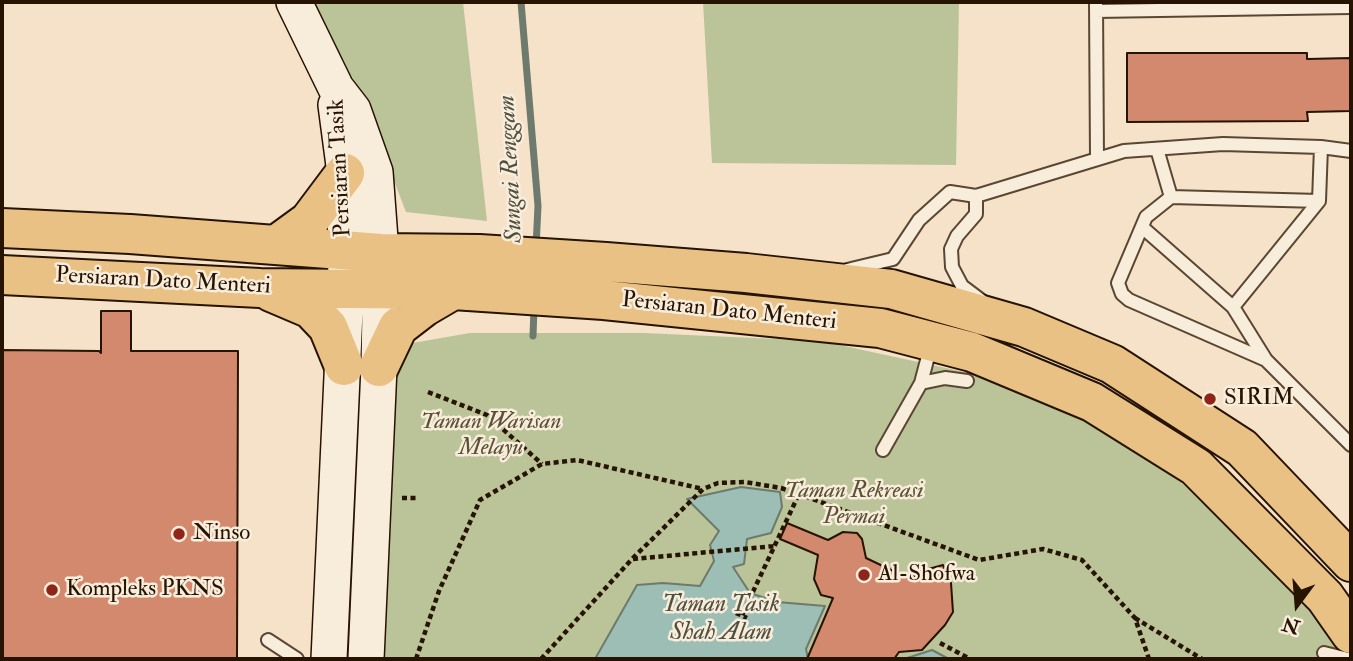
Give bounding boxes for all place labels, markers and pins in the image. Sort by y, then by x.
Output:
place label: SIRIM [1224,385,1294,413]
marker: SIRIM [1202,391,1218,407]
place label: Ninso [193,520,250,548]
marker: Ninso [171,526,187,542]
place label: Al-Shofwa [878,561,975,589]
marker: Al-Shofwa [856,567,872,583]
place label: Kompleks PKNS [66,576,224,604]
marker: Kompleks PKNS [44,582,60,598]

